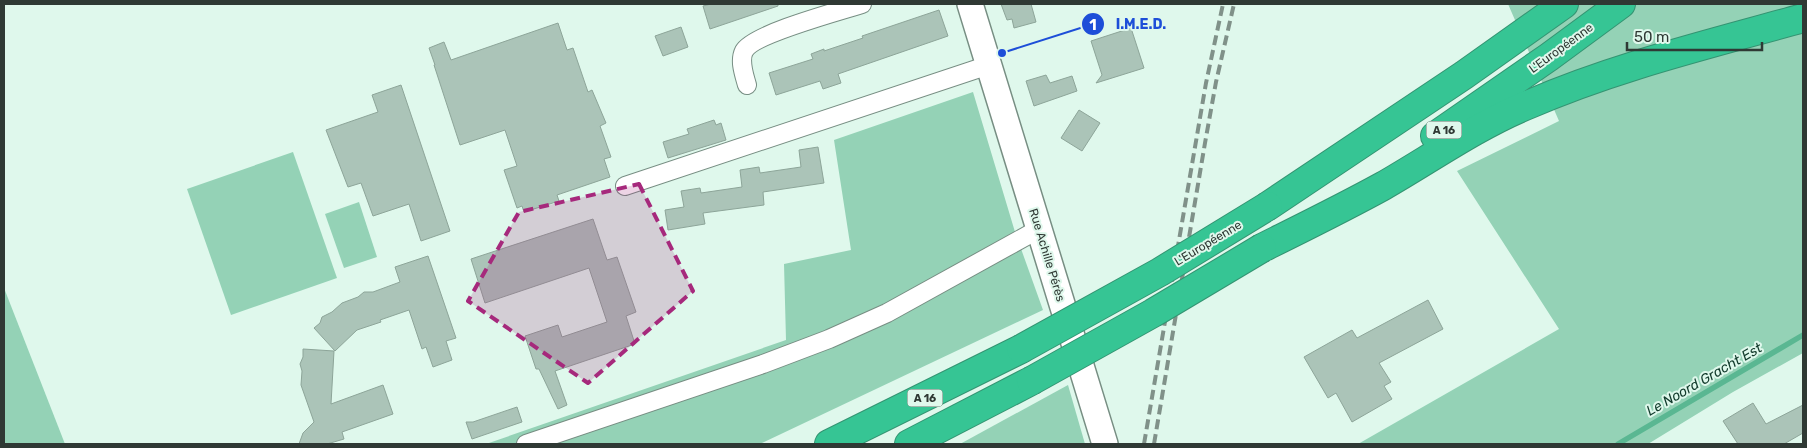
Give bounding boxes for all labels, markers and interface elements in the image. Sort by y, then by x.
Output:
callout: I.M.E.D. [1081,10,1177,39]
text: 1 [1089,16,1097,34]
text: I.M.E.D. [1116,16,1166,33]
street label: L'Européenne [1526,20,1596,76]
scale bar [1627,20,1762,52]
text: 50 m [1634,28,1669,46]
road number: A 16 [1426,122,1462,138]
street label: Rue Achille Pérès [1026,207,1068,303]
street label: L'Européenne [1172,217,1244,269]
water label: Le Noord Gracht Est [1643,339,1766,419]
road number: A 16 [908,389,942,406]

